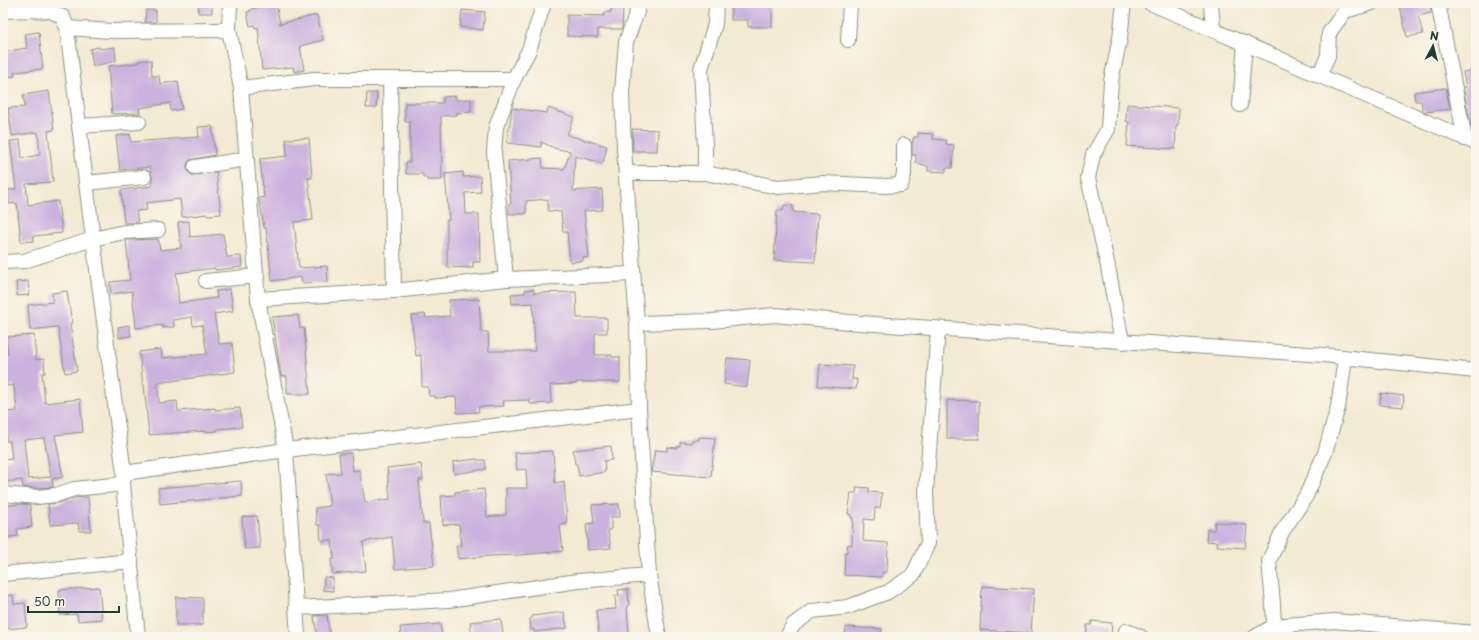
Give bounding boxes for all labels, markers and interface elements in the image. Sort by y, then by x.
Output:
north arrow [1413,26,1453,66]
text: N [1429,27,1440,45]
scale bar [28,588,119,614]
text: 50 m [34,592,65,610]

